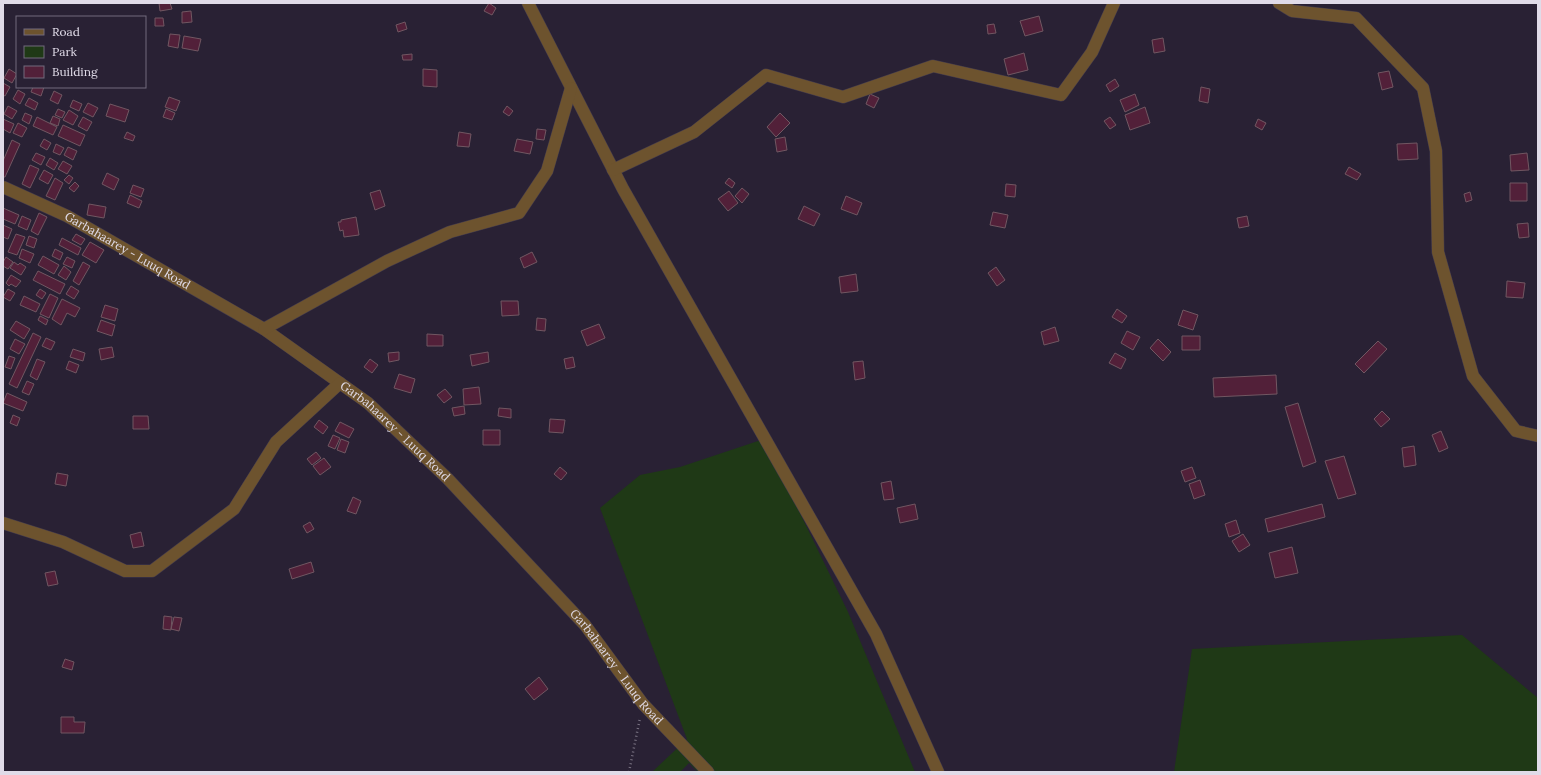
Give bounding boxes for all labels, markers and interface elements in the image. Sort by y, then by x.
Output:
legend [16,16,146,88]
text: Road [52,24,80,39]
text: Park [52,44,78,59]
text: Building [52,64,98,79]
street label: Garbahaarey - Luuq Road [62,208,193,292]
street label: Garbahaarey - Luuq Road [338,378,453,484]
street label: Garbahaarey - Luuq Road [567,606,667,727]

